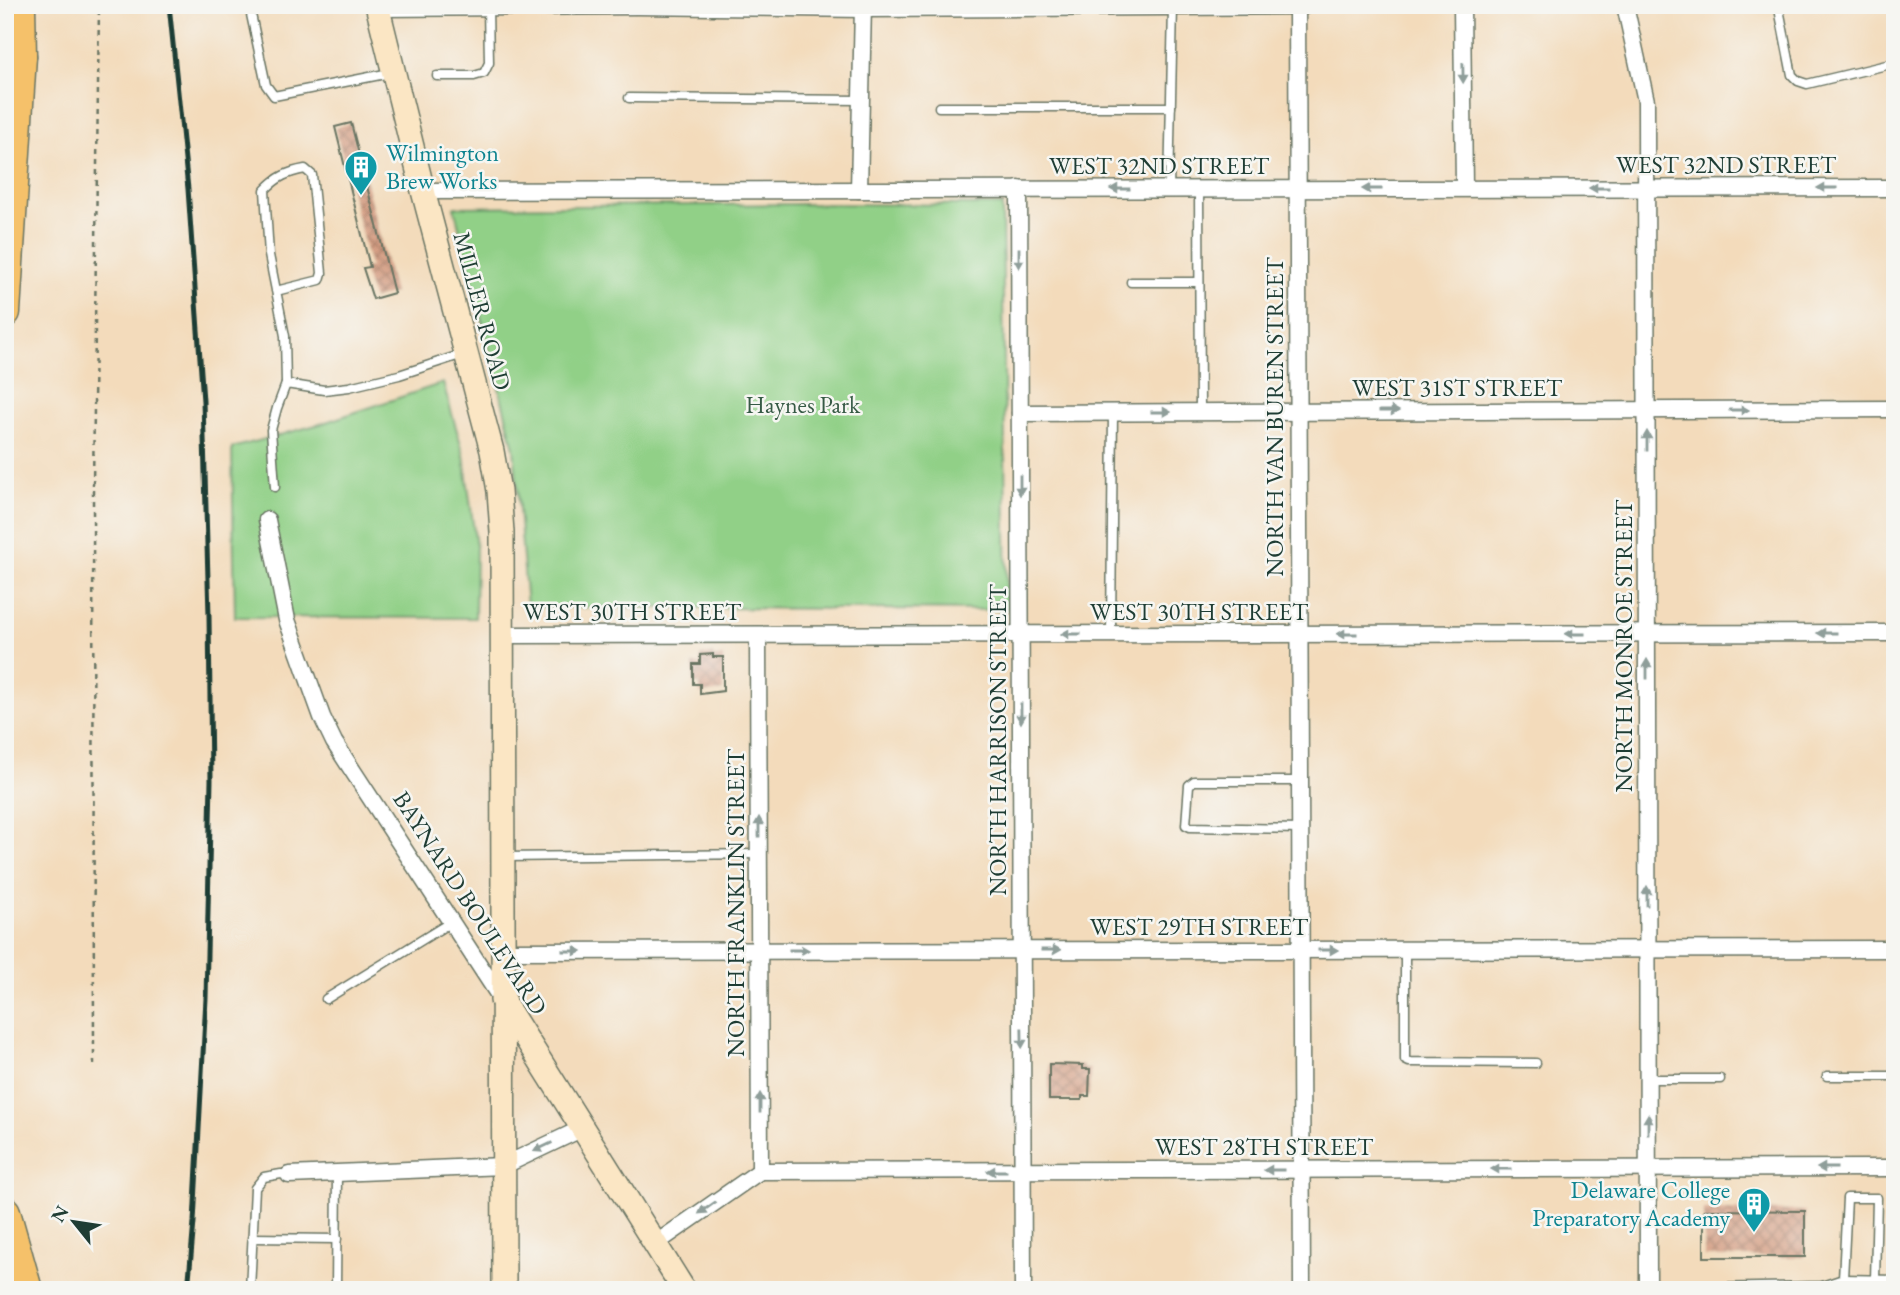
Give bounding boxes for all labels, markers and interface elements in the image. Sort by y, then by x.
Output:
one-way arrow [1457,63,1468,85]
place label: Wilmington Brew Works [386,137,499,196]
building icon: Wilmington Brew Works [342,148,380,197]
street label: WEST 32ND STREET [1616,149,1837,180]
street label: WEST 32ND STREET [1049,150,1270,181]
one-way arrow [1588,182,1610,194]
one-way arrow [1815,182,1837,194]
one-way arrow [1108,183,1130,195]
one-way arrow [1360,183,1382,195]
street label: MILLER ROAD [446,228,519,393]
one-way arrow [1013,247,1025,269]
street label: NORTH VAN BUREN STREET [1259,256,1290,577]
street label: WEST 31ST STREET [1352,372,1563,403]
park label: Haynes Park [746,389,861,420]
one-way arrow [1728,404,1750,415]
one-way arrow [1378,405,1400,417]
one-way arrow [1151,406,1173,418]
one-way arrow [1641,430,1653,452]
one-way arrow [1014,474,1026,496]
street label: NORTH MONROE STREET [1608,499,1639,792]
street label: NORTH HARRISON STREET [982,583,1013,896]
street label: WEST 30TH STREET [523,596,742,627]
street label: WEST 30TH STREET [1090,596,1309,627]
one-way arrow [1815,627,1837,639]
one-way arrow [1059,628,1081,640]
one-way arrow [1336,628,1358,640]
one-way arrow [1563,628,1585,640]
one-way arrow [1641,657,1653,679]
one-way arrow [1015,702,1027,724]
street label: NORTH FRANKLIN STREET [720,748,751,1057]
street label: BAYNARD BOULEVARD [386,785,554,1021]
one-way arrow [753,815,765,837]
one-way arrow [1641,885,1653,907]
street label: WEST 29TH STREET [1090,911,1309,942]
one-way arrow [788,944,810,956]
one-way arrow [1040,944,1062,956]
one-way arrow [1317,944,1339,956]
one-way arrow [561,945,583,957]
one-way arrow [1016,1027,1028,1049]
one-way arrow [754,1092,766,1114]
one-way arrow [1642,1112,1654,1134]
street label: WEST 28TH STREET [1155,1131,1374,1162]
one-way arrow [533,1141,553,1153]
one-way arrow [1815,1162,1837,1174]
one-way arrow [1490,1163,1512,1175]
one-way arrow [1262,1164,1284,1176]
one-way arrow [986,1165,1008,1177]
place label: Delaware College Preparatory Academy [1532,1174,1730,1233]
building icon: Delaware College Preparatory Academy [1735,1185,1773,1234]
north arrow [38,1186,108,1256]
text: N [45,1200,75,1227]
one-way arrow [698,1201,716,1215]

